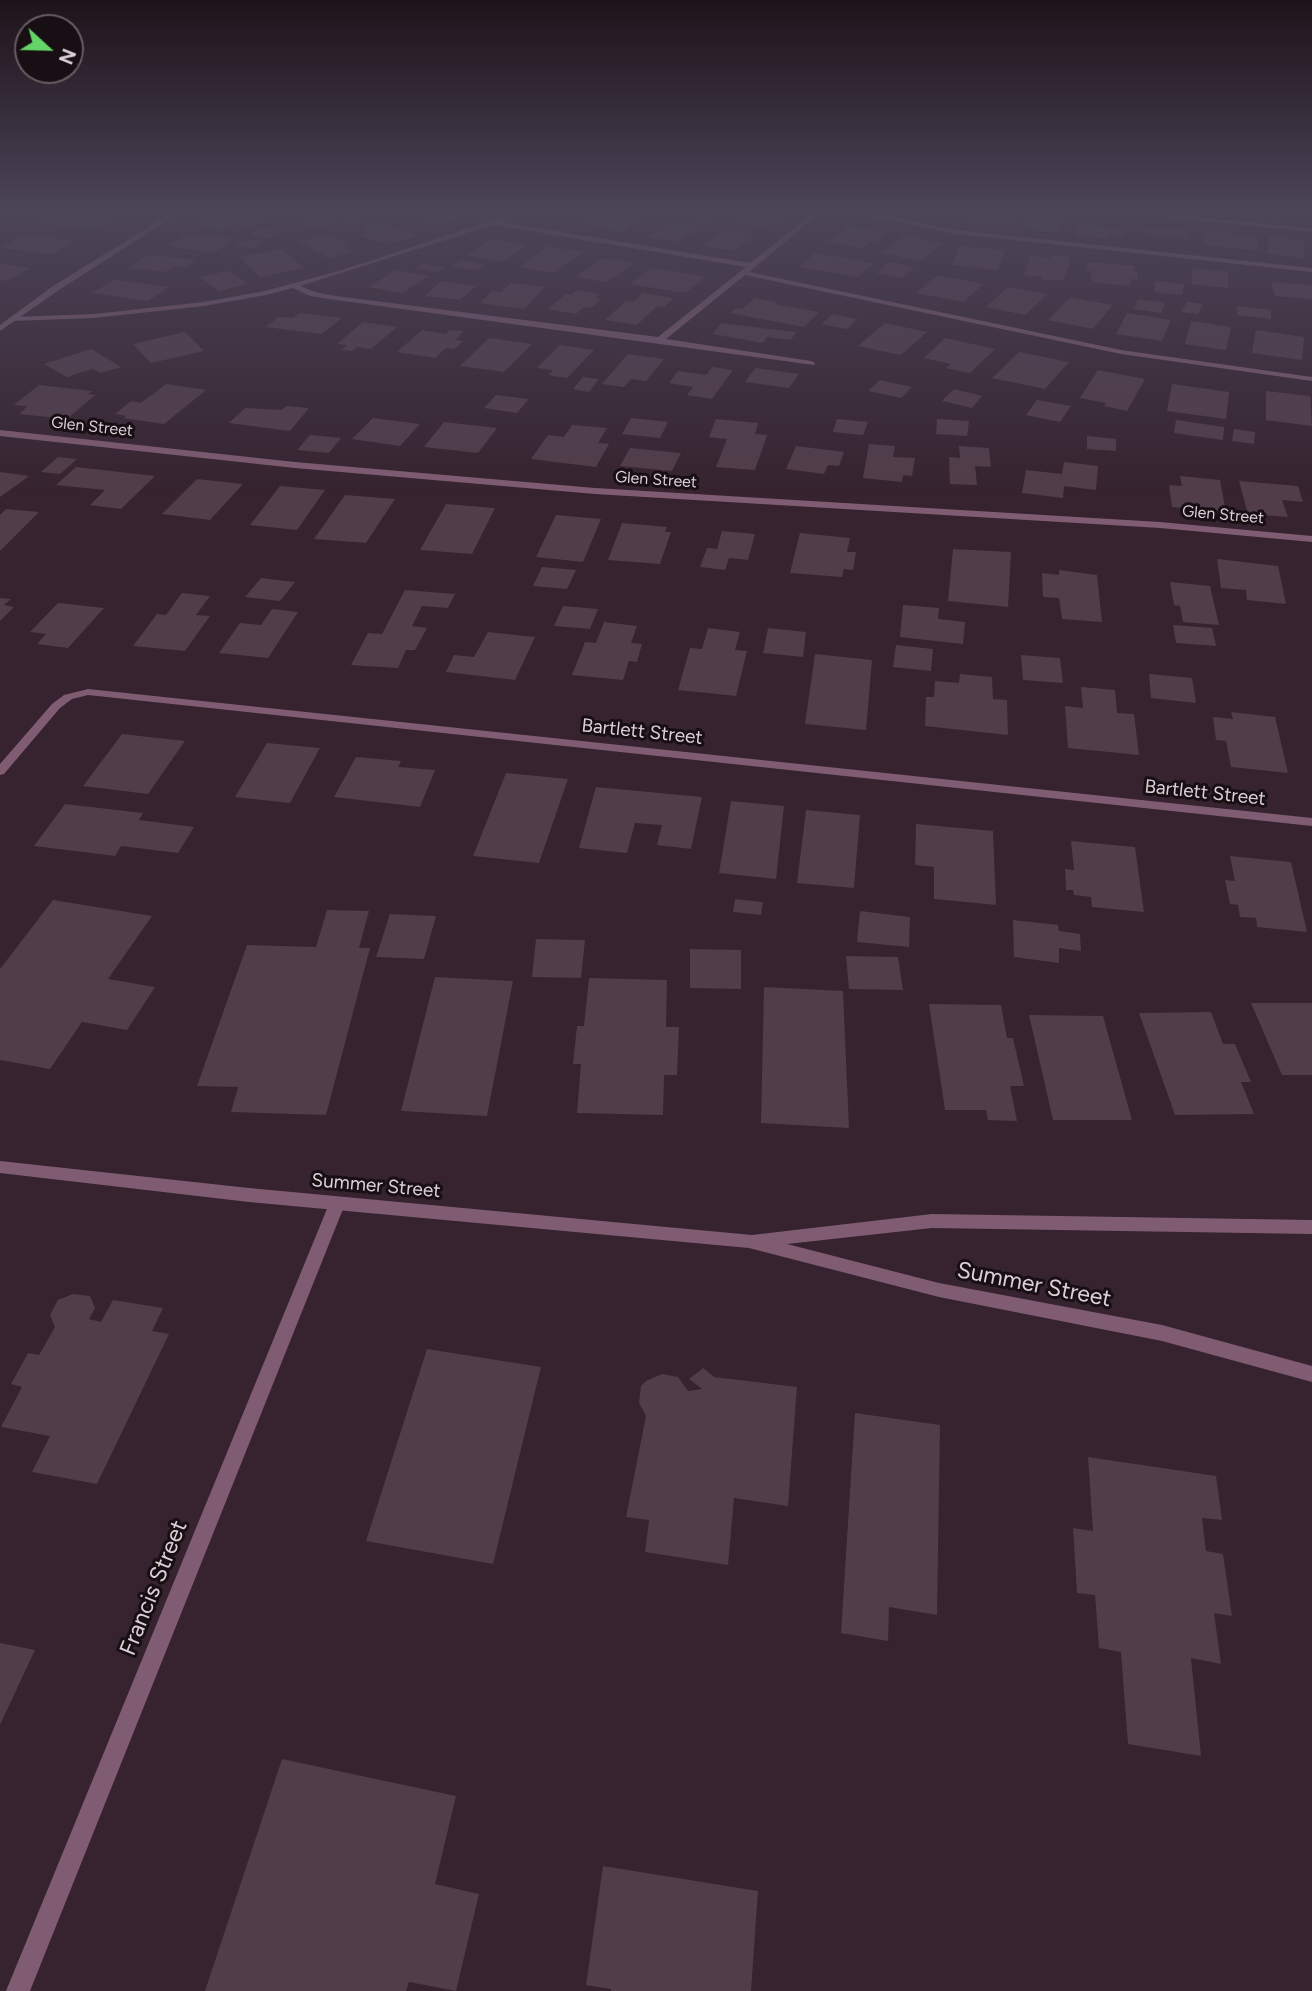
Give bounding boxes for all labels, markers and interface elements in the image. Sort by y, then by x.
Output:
north arrow [14,14,84,84]
text: N [54,45,80,67]
street label: Glen Street [50,413,134,441]
street label: Glen Street [614,468,698,492]
street label: Glen Street [1181,502,1265,528]
street label: Bartlett Street [580,714,704,750]
street label: Bartlett Street [1143,775,1267,811]
street label: Summer Street [311,1169,441,1203]
street label: Summer Street [955,1257,1113,1313]
street label: Francis Street [114,1516,194,1660]

